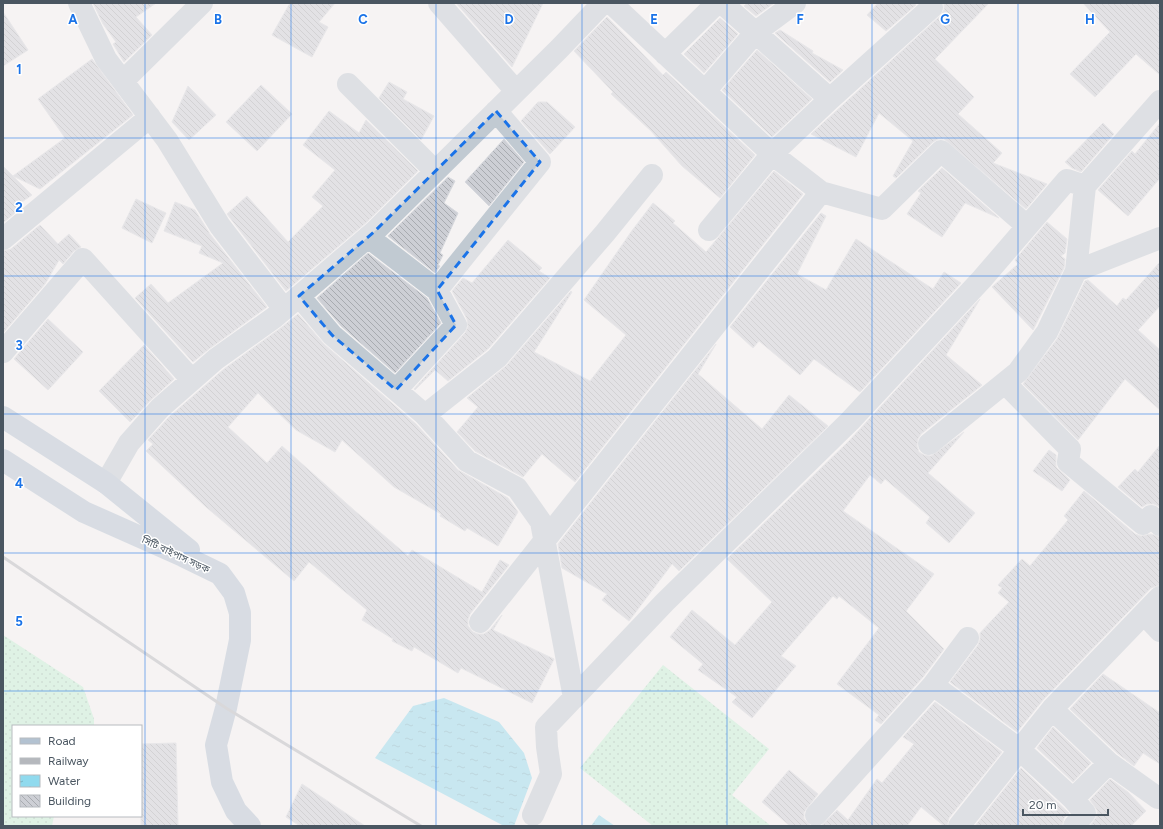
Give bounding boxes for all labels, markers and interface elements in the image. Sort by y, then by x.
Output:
text: A [68,12,78,27]
text: B [214,12,222,27]
text: C [358,12,368,27]
text: D [504,12,514,27]
text: E [650,12,658,27]
text: F [796,12,804,27]
text: G [940,12,950,27]
text: H [1085,12,1095,27]
text: 1 [16,62,22,77]
text: 2 [15,200,23,215]
text: 3 [15,338,23,353]
text: 4 [15,476,23,491]
street label: সিটি বাইপাস সড়ক [139,533,213,576]
text: 5 [15,614,23,629]
legend [12,725,142,817]
text: Road [48,734,76,748]
text: Railway [48,754,89,768]
text: Water [48,774,80,788]
scale bar [1023,791,1108,817]
text: Building [48,794,91,808]
text: 20 m [1029,798,1057,812]

